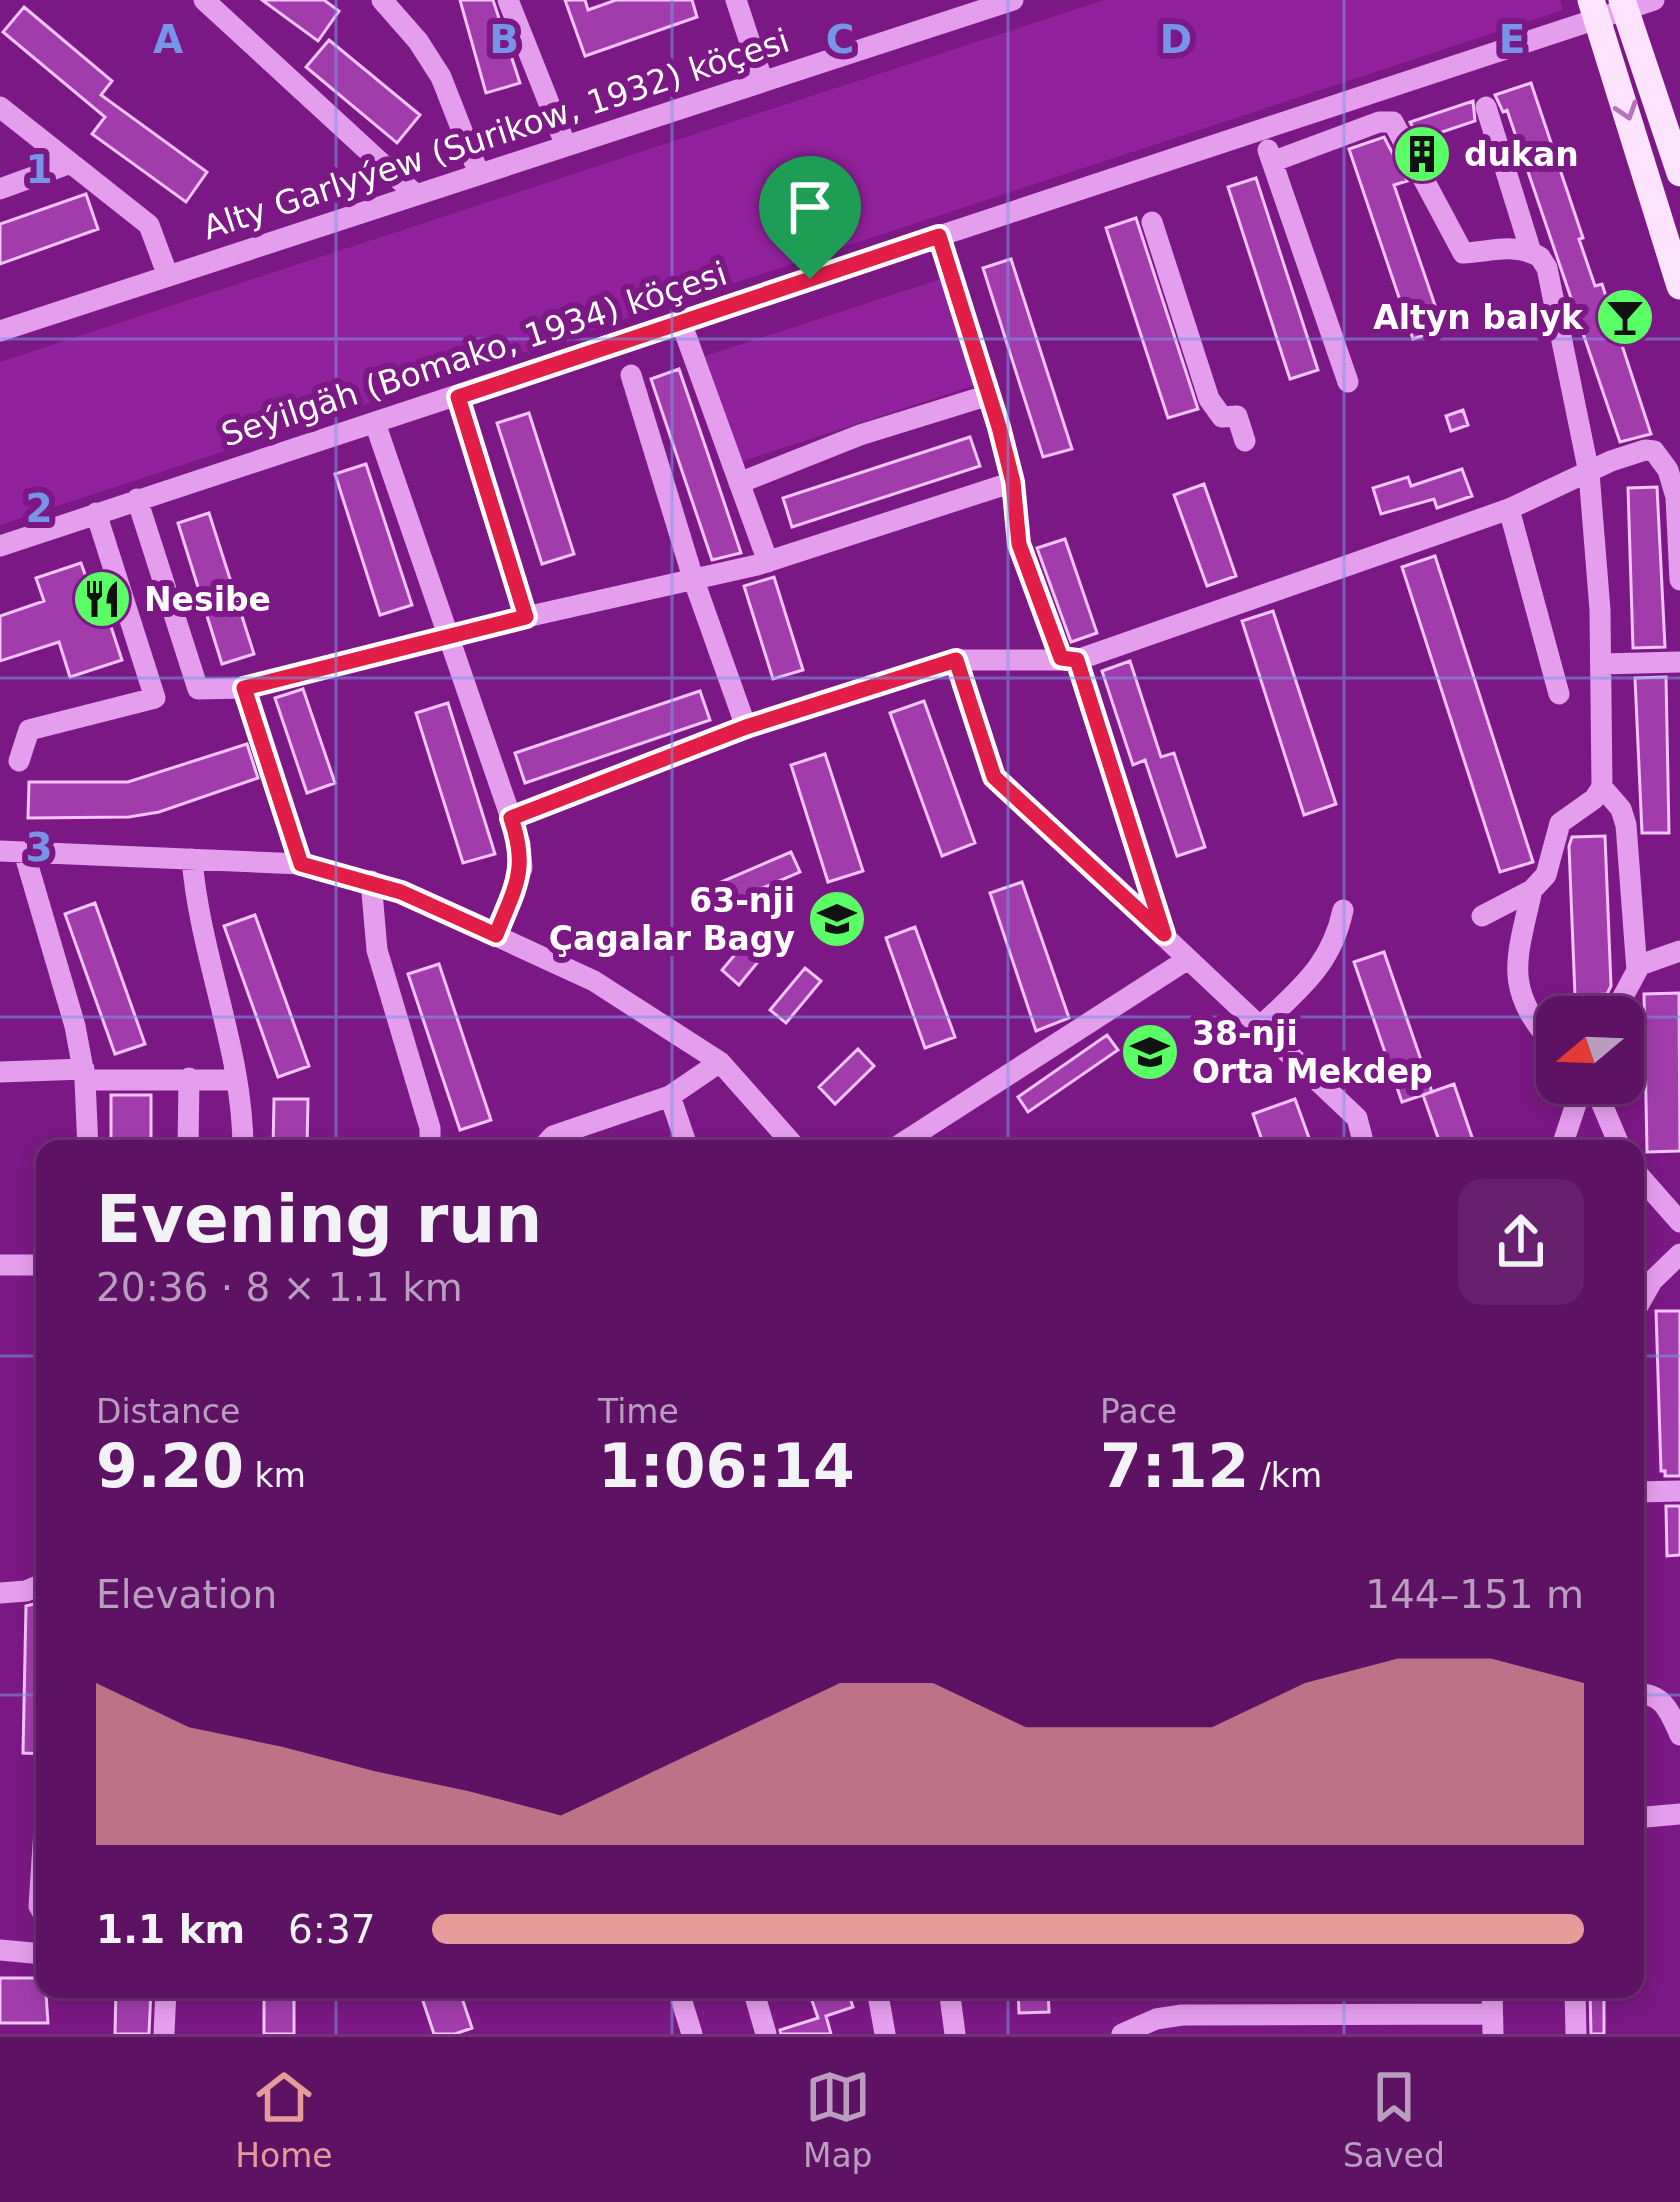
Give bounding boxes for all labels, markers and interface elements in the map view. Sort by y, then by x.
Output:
text: A [153,17,183,62]
text: B [489,17,519,62]
text: C [826,17,854,62]
text: D [1160,17,1192,62]
text: E [1499,17,1525,62]
street label: Alty Garlyýew (Surikow, 1932) köçesi [198,21,794,247]
one-way arrow [1613,100,1638,121]
building icon: dukan [1391,123,1453,185]
place label: dukan [1464,135,1579,174]
text: 1 [25,147,53,192]
pin [759,156,861,279]
icon: arrive [777,174,843,240]
street label: Seýilgäh (Bomako, 1934) köçesi [216,254,732,454]
bar icon: Altyn balyk [1594,286,1656,348]
place label: Altyn balyk [1373,298,1584,337]
text: 2 [25,486,53,531]
restaurant icon: Nesibe [71,568,133,630]
place label: Nesibe [144,580,271,619]
text: 3 [25,825,53,870]
place label: 63-nji Çagalar Bagy [549,881,795,958]
school or university icon: 63-nji Çagalar Bagy [806,888,868,950]
north arrow [1536,996,1644,1104]
map controls [1536,996,1644,1104]
place label: 38-nji Orta Mekdep [1192,1014,1433,1091]
school or university icon: 38-nji Orta Mekdep [1119,1021,1181,1083]
button: share [1458,1179,1584,1305]
text: Evening run [96,1181,542,1258]
text: 20:36 · 8 × 1.1 km [96,1265,463,1310]
text: Distance [96,1392,240,1431]
text: Time [598,1392,679,1431]
text: Pace [1100,1392,1177,1431]
text: 9.20 [96,1431,244,1501]
text: 1:06:14 [598,1431,855,1501]
text: 7:12 [1100,1431,1249,1501]
text: km [244,1456,306,1495]
text: /km [1249,1456,1322,1495]
text: Elevation [96,1572,277,1617]
text: 144–151 m [1365,1572,1584,1617]
text: 1.1 km [96,1907,245,1952]
text: 6:37 [288,1907,376,1952]
tab: Home [235,2064,333,2175]
tab: Map [803,2064,873,2175]
tab: Saved [1343,2064,1445,2175]

